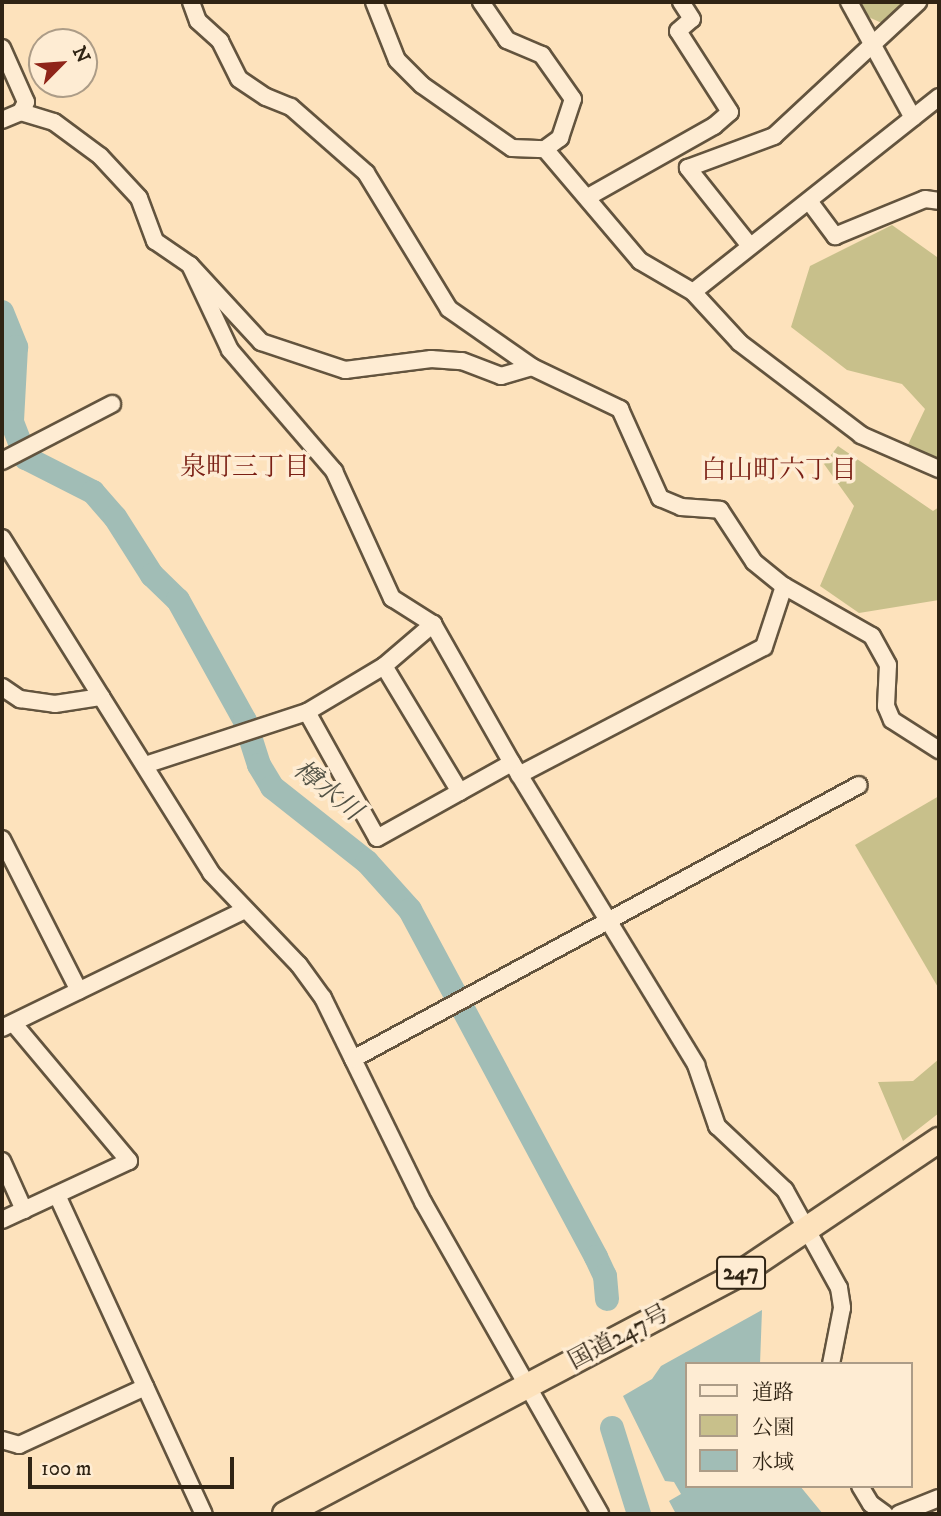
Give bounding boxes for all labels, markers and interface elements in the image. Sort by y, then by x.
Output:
north arrow [28,28,98,98]
text: N [67,43,94,67]
district label: 泉町三丁目 [180,452,310,484]
district label: 白山町六丁目 [701,455,857,487]
water label: 樽水川 [287,754,367,828]
road number: 247 [715,1254,767,1292]
street label: 国道247号 [564,1300,674,1376]
legend [685,1362,913,1488]
text: 道路 [752,1380,794,1406]
text: 公園 [752,1415,794,1441]
scale bar [32,1442,238,1486]
text: 水域 [752,1450,794,1476]
text: 100 m [41,1456,92,1482]

